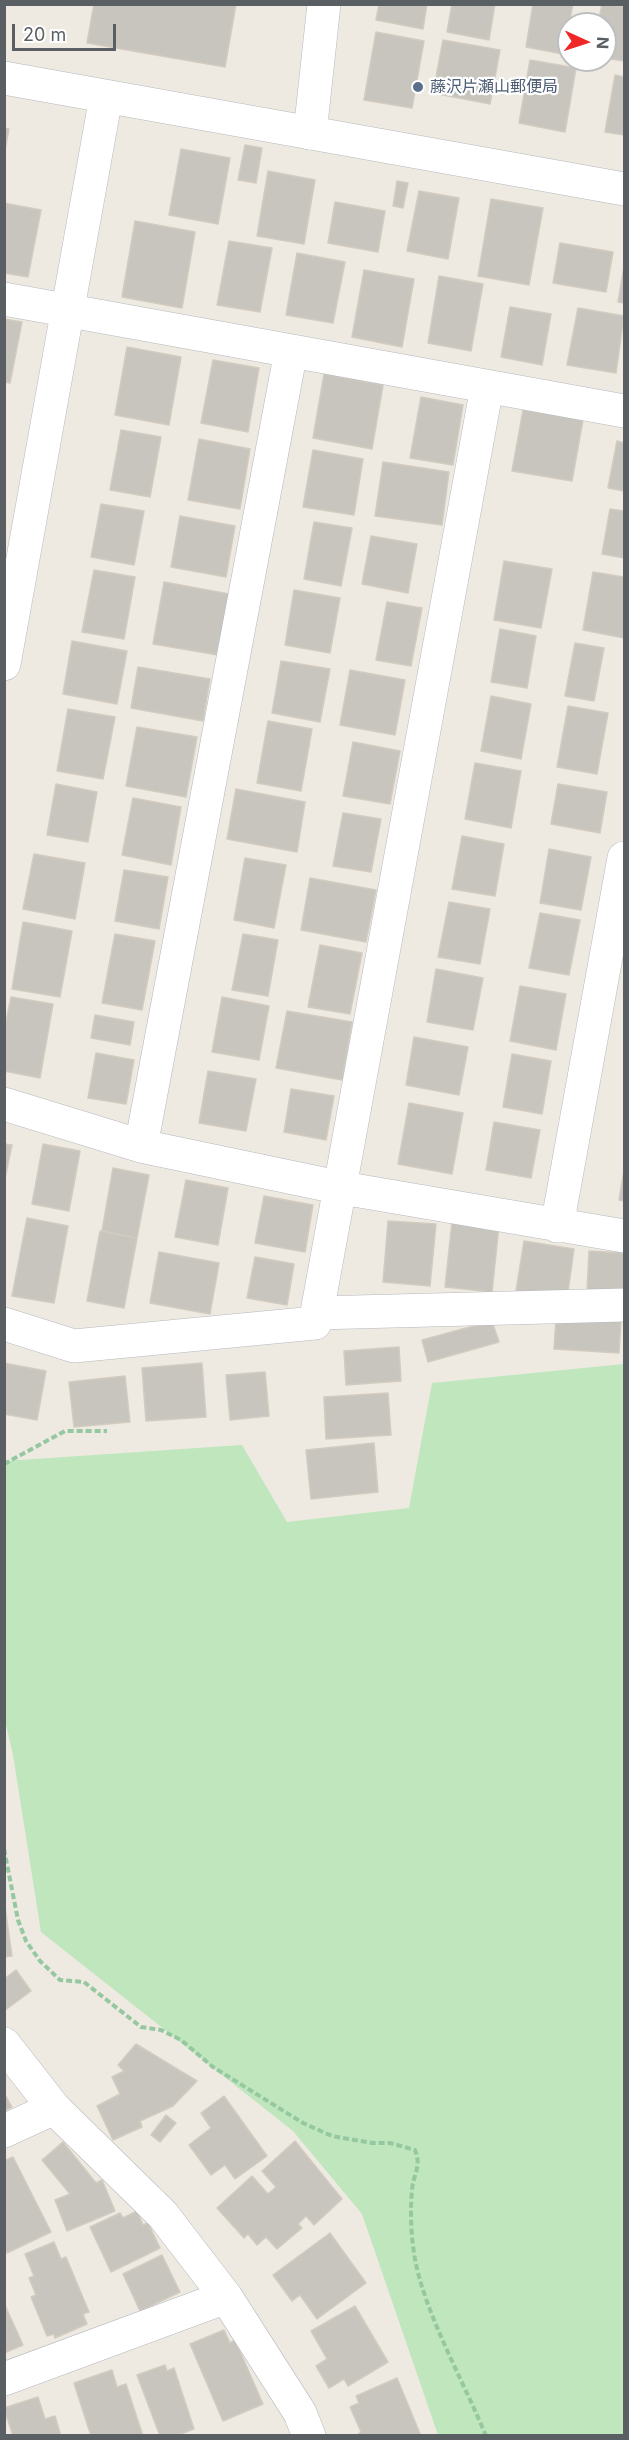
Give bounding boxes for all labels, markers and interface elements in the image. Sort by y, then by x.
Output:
scale bar [15,12,118,50]
north arrow [557,12,617,72]
text: 20 m [23,24,66,45]
text: N [593,36,613,49]
place label: 藤沢片瀬山郵便局 [430,77,558,97]
marker: 藤沢片瀬山郵便局 [411,80,425,94]

